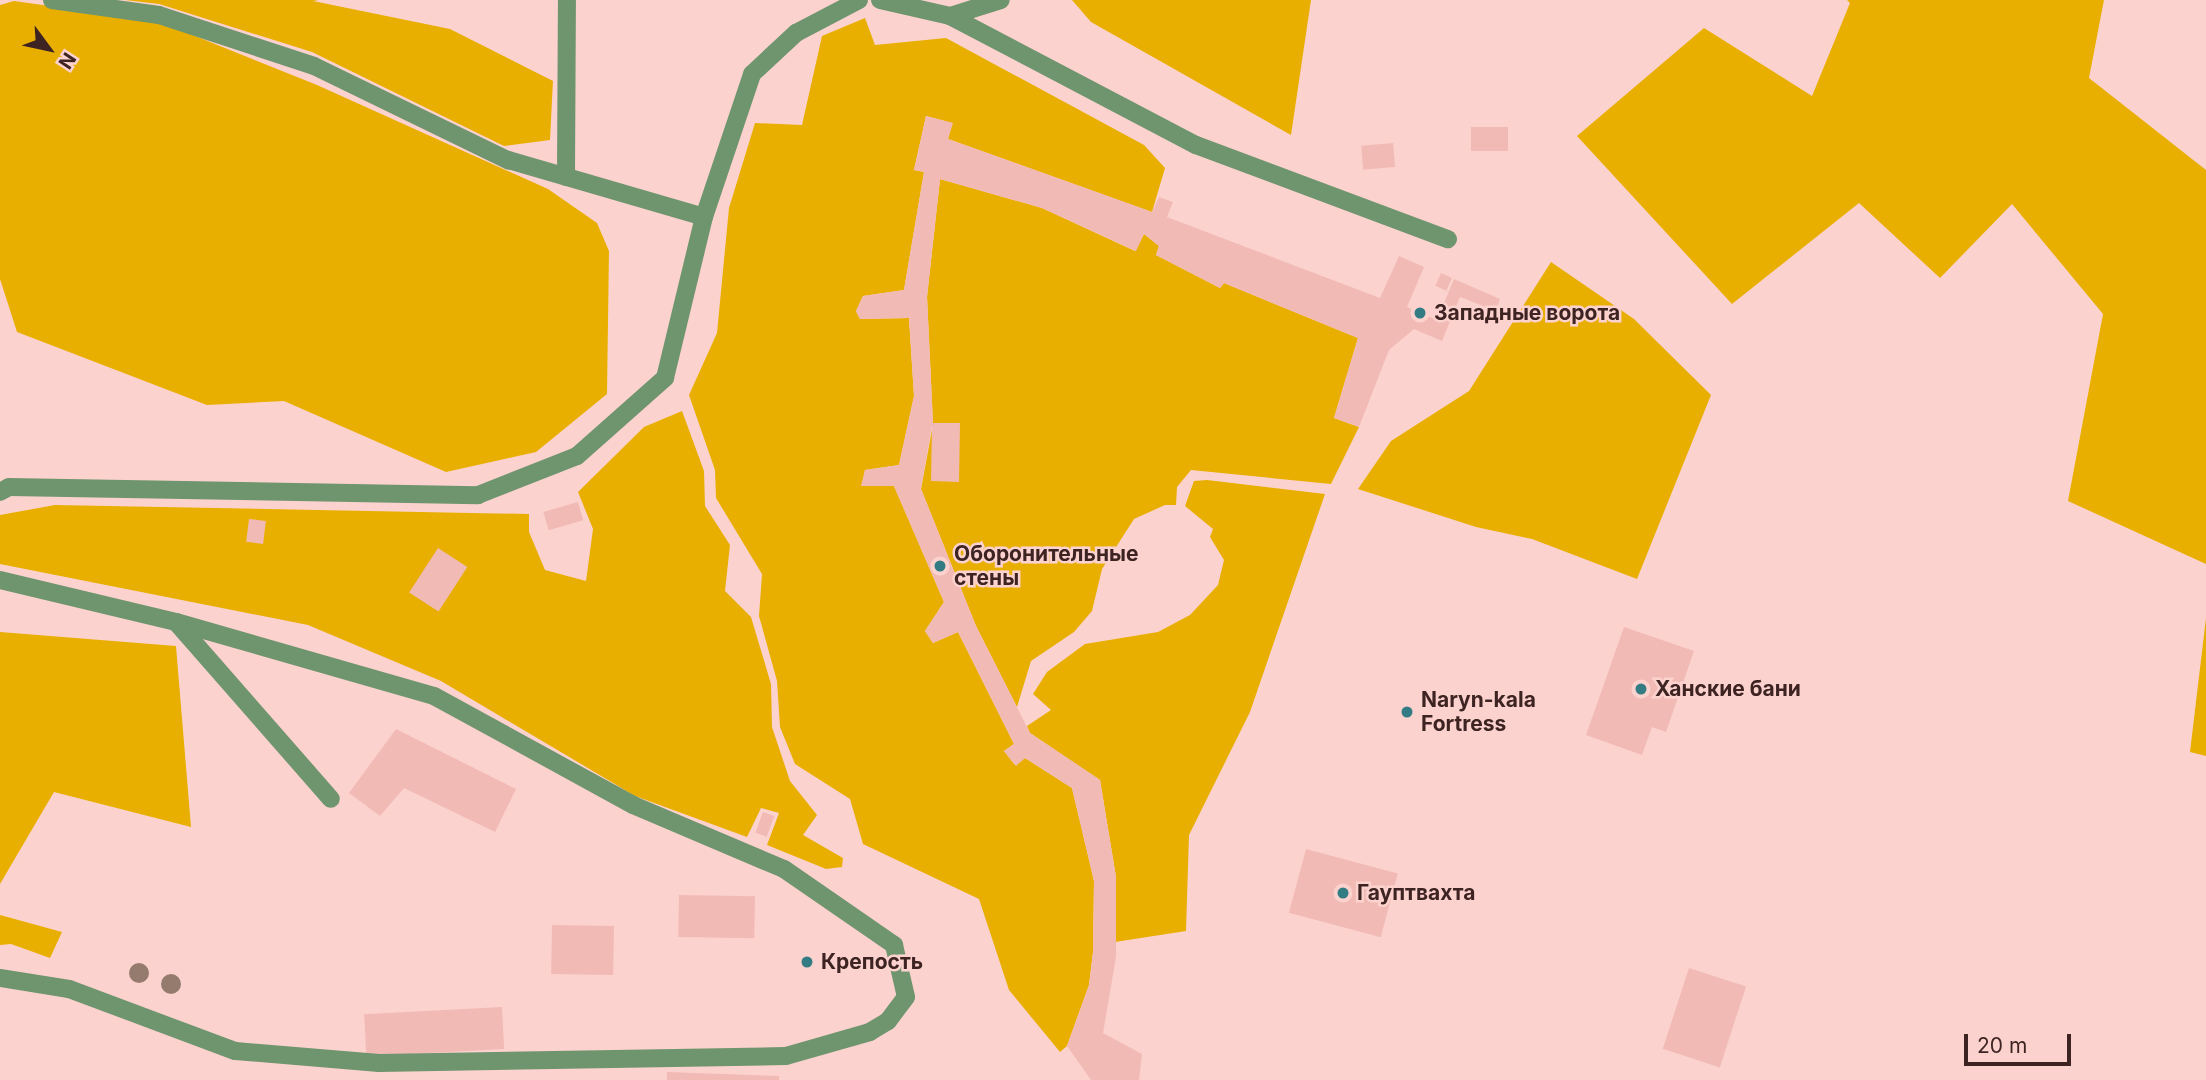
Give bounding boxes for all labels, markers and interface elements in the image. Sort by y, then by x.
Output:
north arrow [14,14,84,84]
text: N [53,48,81,73]
place label: Западные ворота [1434,300,1620,326]
marker: Западные ворота [1412,305,1428,321]
place label: Оборонительные стены [954,541,1138,591]
marker: Оборонительные стены [932,558,948,574]
place label: Ханские бани [1655,676,1801,702]
marker: Ханские бани [1633,681,1649,697]
place label: Naryn-kala Fortress [1421,687,1536,737]
marker: Naryn-kala Fortress [1399,704,1415,720]
place label: Гауптвахта [1357,880,1475,906]
marker: Гауптвахта [1335,885,1351,901]
place label: Крепость [821,949,923,975]
marker: Крепость [799,954,815,970]
scale bar [1968,1020,2075,1064]
text: 20 m [1977,1033,2027,1058]

